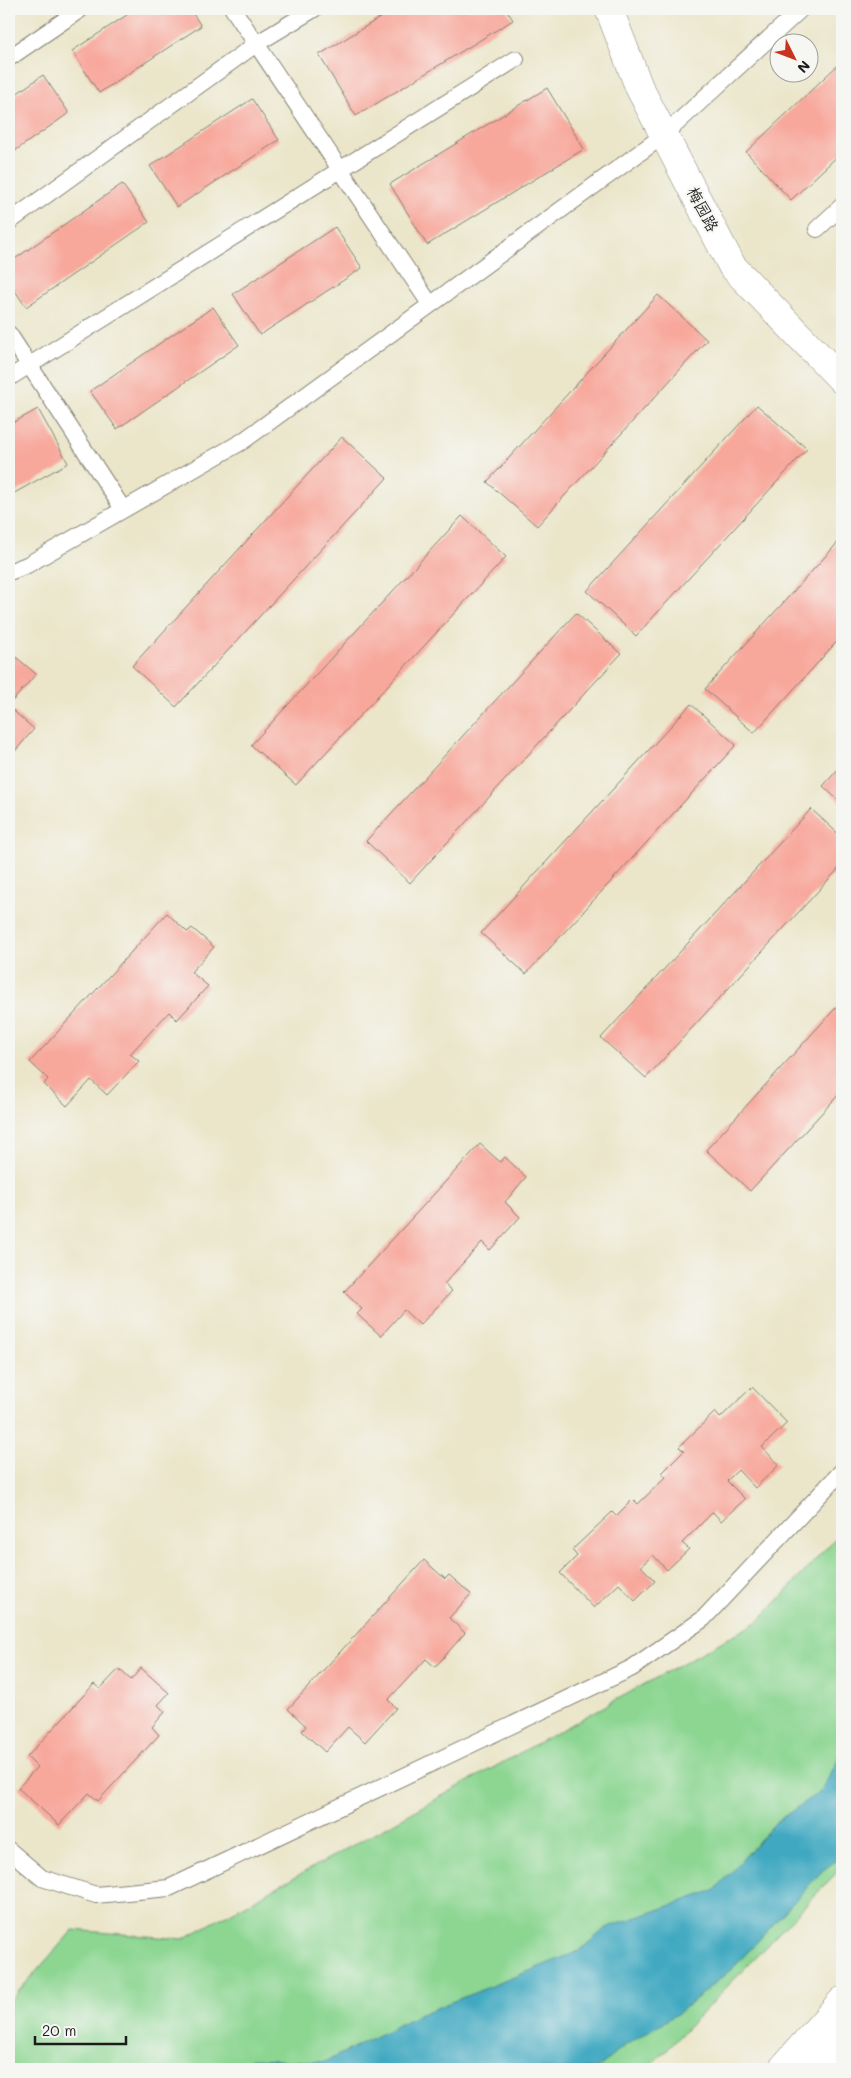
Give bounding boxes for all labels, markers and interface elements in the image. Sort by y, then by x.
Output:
north arrow [768,32,818,82]
text: N [793,57,815,77]
street label: 梅园路 [683,183,724,235]
scale bar [35,2013,126,2045]
text: 20 m [42,2020,76,2040]

